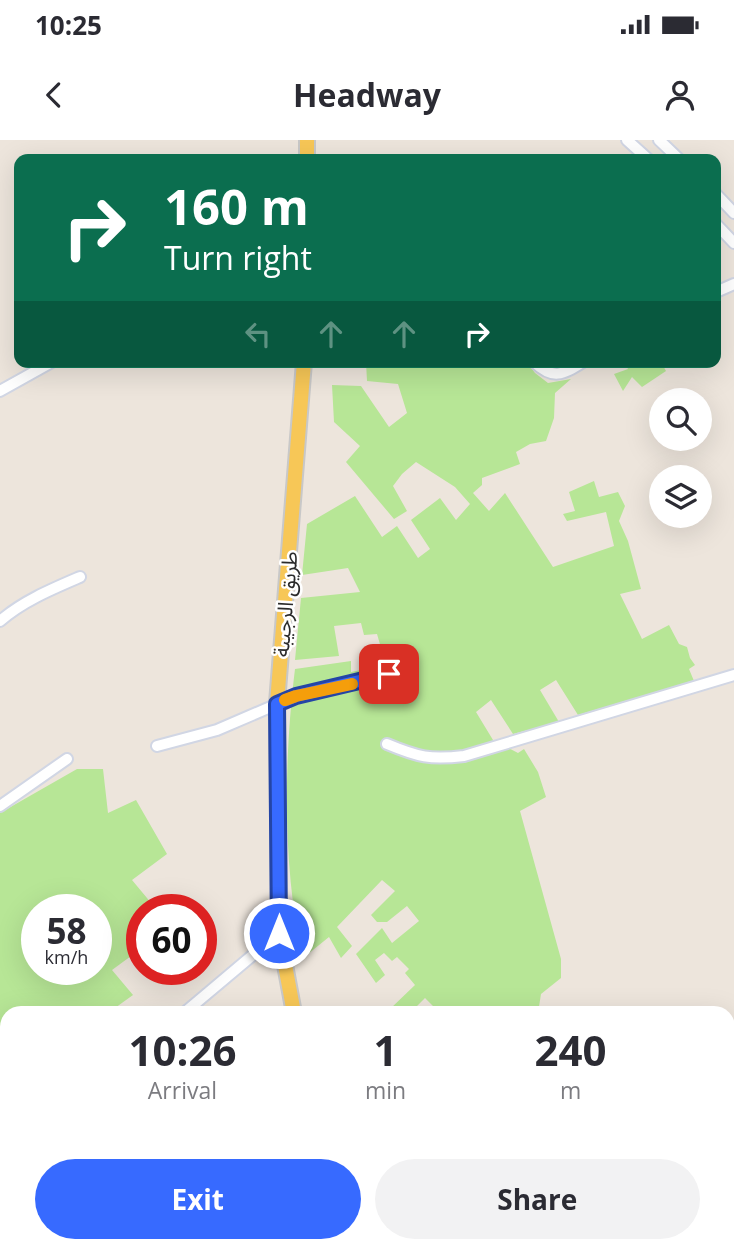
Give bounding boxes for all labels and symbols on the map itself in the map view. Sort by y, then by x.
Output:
street label: طريق الرجيبة [266,550,304,658]
pin [359,644,419,704]
speed limit sign: 60 [126,894,217,985]
position arrow [242,896,316,970]

